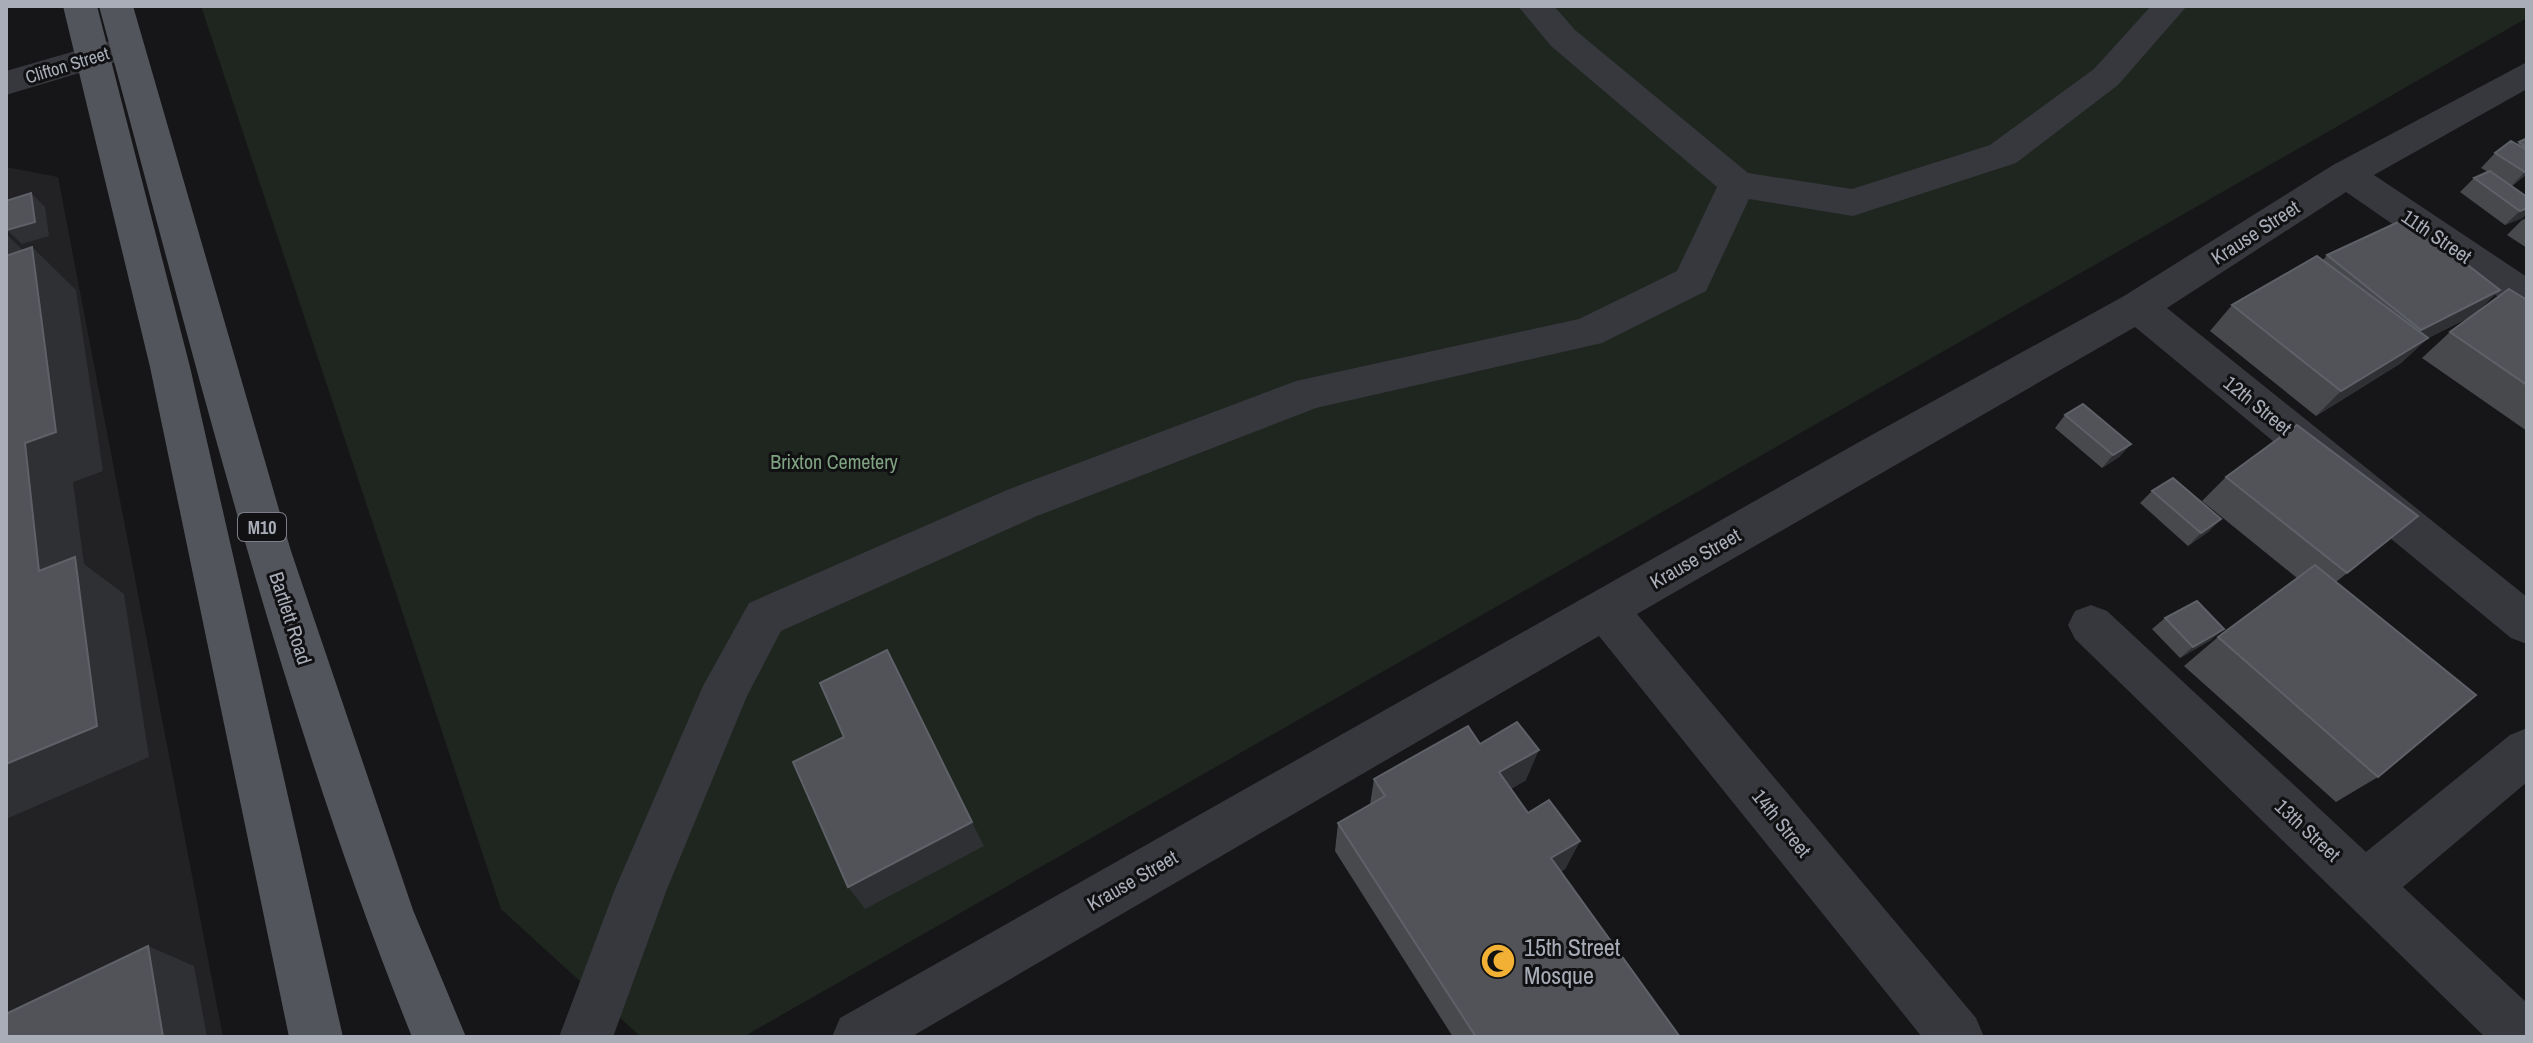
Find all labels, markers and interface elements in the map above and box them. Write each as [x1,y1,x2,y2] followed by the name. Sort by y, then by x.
[22,40,112,90] street label: Clifton Street
[2206,193,2305,271] street label: Krause Street
[2397,203,2478,270] street label: 11th Street
[2218,369,2298,441] street label: 12th Street
[770,448,899,475] park label: Brixton Cemetery
[238,513,286,541] road number: M10
[1645,521,1746,595] street label: Krause Street
[263,568,319,668] street label: Bartlett Road
[1746,783,1818,863] street label: 14th Street
[2269,793,2347,868] street label: 13th Street
[1082,843,1183,917] street label: Krause Street
[1524,931,1621,991] place label: 15th Street Mosque
[1479,942,1517,980] mosque icon: 15th Street Mosque

